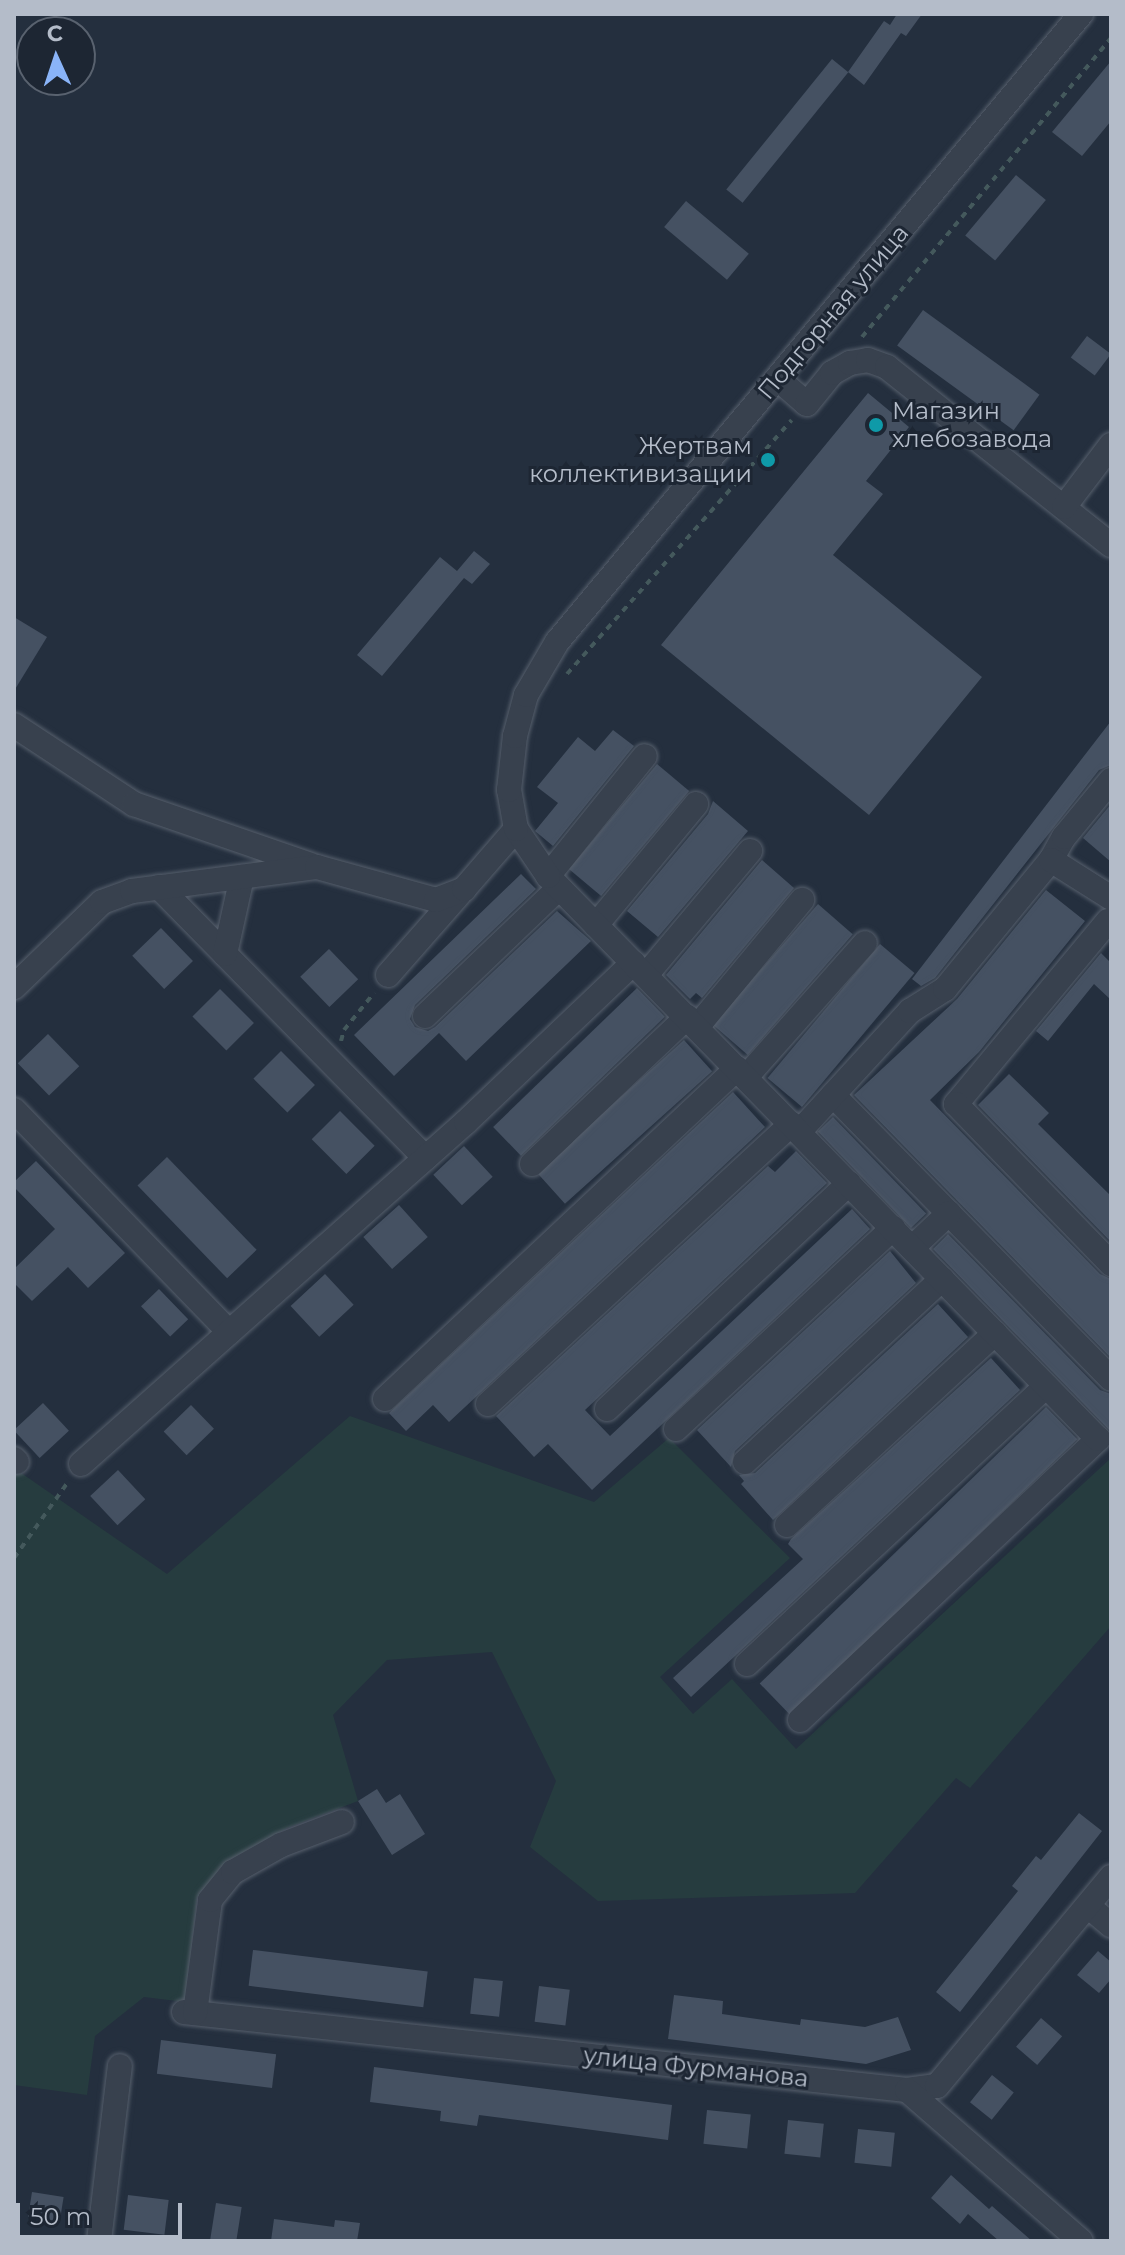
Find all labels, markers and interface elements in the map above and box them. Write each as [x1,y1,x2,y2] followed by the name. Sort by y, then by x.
[16,16,96,96] north arrow
[46,20,64,47] text: С
[752,219,914,405] street label: Подгорная улица
[892,397,1052,453] place label: Магазин хлебозавода
[867,416,885,434] marker: Магазин хлебозавода
[529,432,752,488] place label: Жертвам коллективизации
[759,451,777,469] marker: Жертвам коллективизации
[582,2041,810,2093] street label: улица Фурманова
[20,2187,186,2237] scale bar
[30,2202,91,2231] text: 50 m

